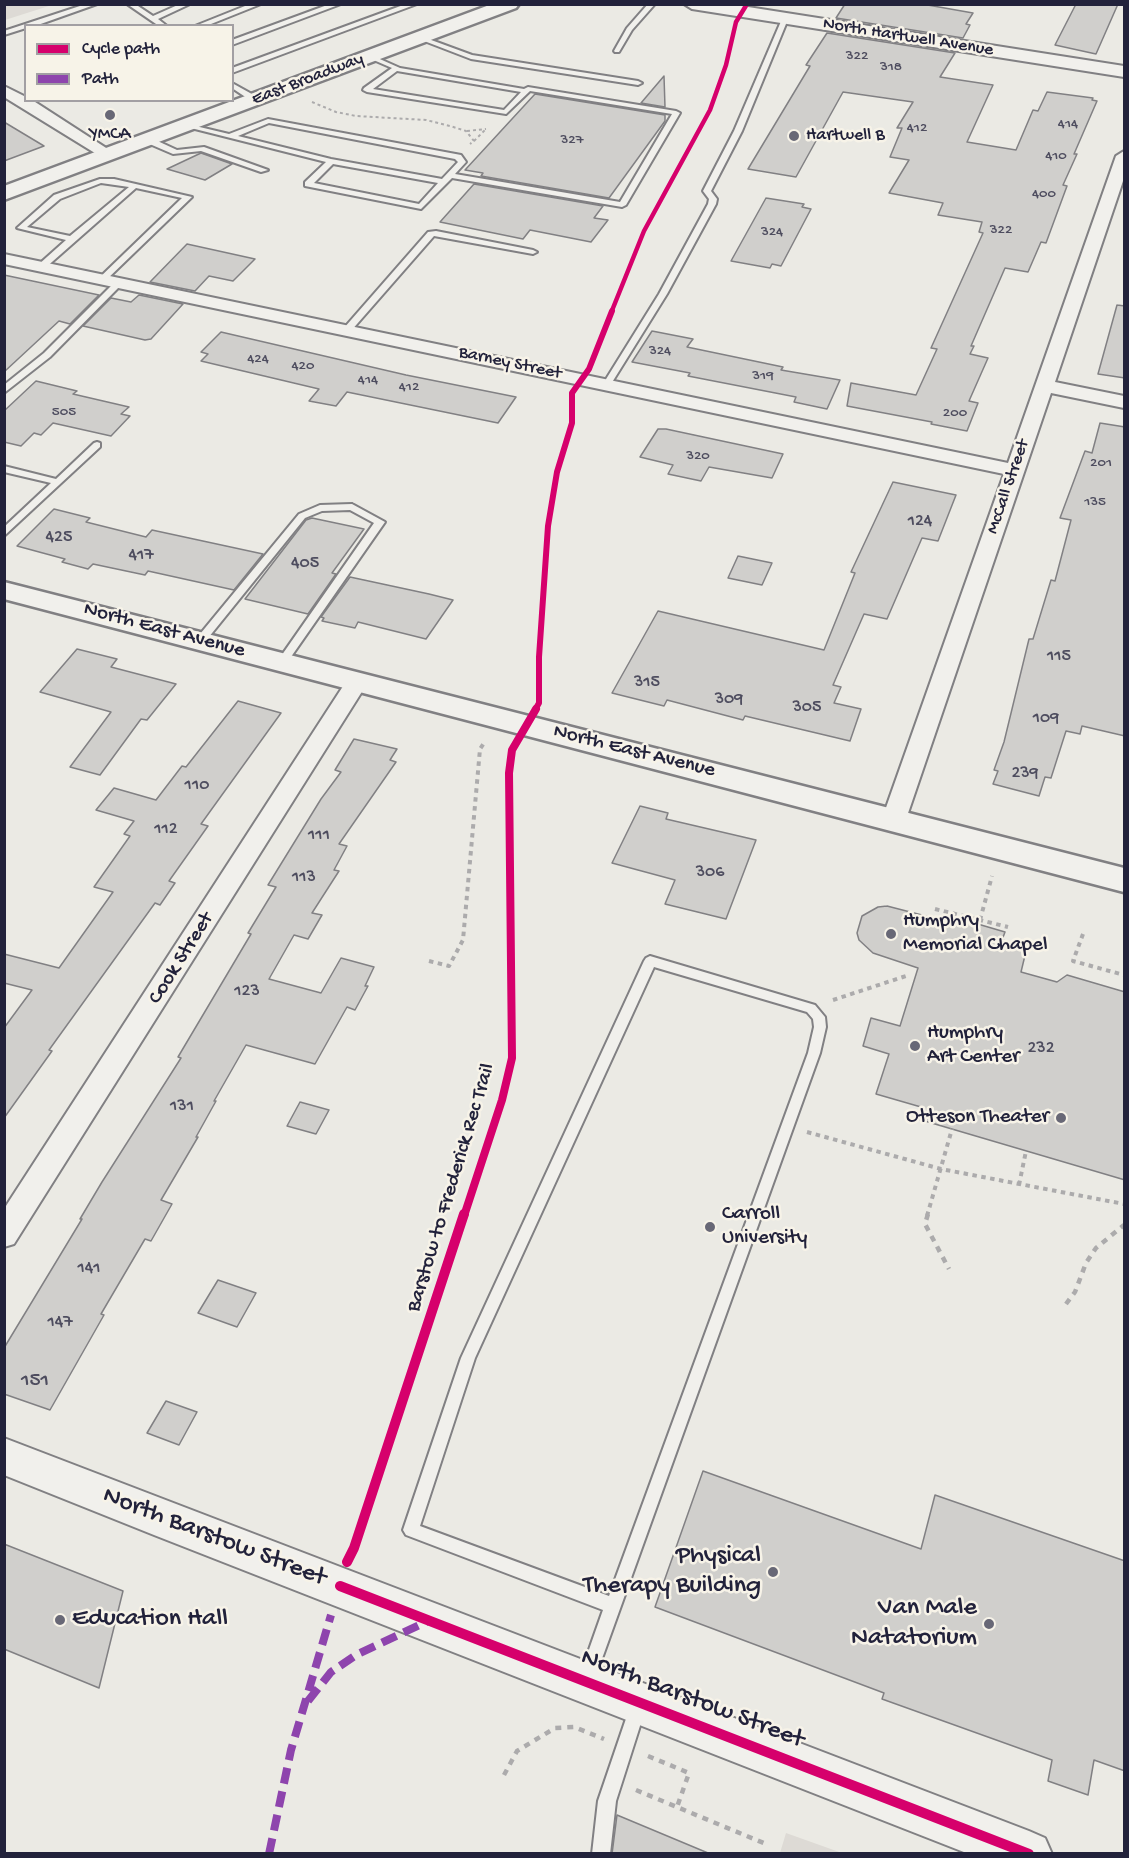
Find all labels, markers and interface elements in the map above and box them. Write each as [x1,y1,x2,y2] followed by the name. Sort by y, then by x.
[821,14,995,62] street label: North Hartwell Avenue
[24,24,234,102] legend
[82,39,160,60] text: Cycle path
[846,48,868,66] house number: 322
[249,49,367,111] street label: East Broadway
[880,59,902,77] house number: 318
[82,69,119,90] text: Path
[103,108,117,122] marker: YMCA
[1058,116,1078,134] house number: 414
[907,120,927,138] house number: 412
[89,124,131,146] place label: YMCA
[806,125,885,147] place label: Hartwell B
[787,129,801,143] marker: Hartwell B
[561,132,583,150] house number: 327
[1045,148,1067,166] house number: 410
[1032,186,1056,204] house number: 400
[990,222,1012,240] house number: 322
[761,224,783,242] house number: 324
[457,343,563,385] street label: Barney Street
[649,343,671,361] house number: 324
[247,351,269,369] house number: 424
[292,358,314,376] house number: 420
[752,368,774,386] house number: 319
[358,372,378,390] house number: 414
[399,379,419,397] house number: 412
[52,404,76,422] house number: 505
[943,405,967,423] house number: 200
[983,437,1035,537] street label: McCall Street
[686,448,710,466] house number: 320
[1090,455,1112,473] house number: 201
[1084,494,1106,512] house number: 135
[908,511,932,533] house number: 124
[46,527,72,549] house number: 425
[128,545,154,567] house number: 417
[291,553,319,575] house number: 405
[81,597,247,665] street label: North East Avenue
[1047,646,1071,668] house number: 115
[634,672,660,694] house number: 315
[715,689,743,711] house number: 309
[792,697,822,719] house number: 305
[1033,708,1059,730] house number: 109
[550,720,718,784] street label: North East Avenue
[1011,763,1039,785] house number: 239
[185,775,209,797] house number: 110
[154,819,178,841] house number: 112
[308,825,330,847] house number: 111
[696,862,724,884] house number: 306
[292,867,316,889] house number: 113
[144,908,220,1010] street label: Cook Street
[903,909,1048,959] place label: Humphry Memorial Chapel
[884,927,898,941] marker: Humphry Memorial Chapel
[234,981,260,1003] house number: 123
[927,1021,1019,1071] place label: Humphry Art Center
[1028,1038,1054,1060] house number: 232
[908,1039,922,1053] marker: Humphry Art Center
[402,1061,502,1315] street label: Barstow to Frederick Rec Trail
[170,1096,194,1118] house number: 131
[906,1105,1049,1131] place label: Otteson Theater
[1054,1111,1068,1125] marker: Otteson Theater
[722,1202,807,1252] place label: Carroll University
[703,1220,717,1234] marker: Carroll University
[77,1258,101,1280] house number: 141
[47,1312,73,1334] house number: 147
[21,1369,49,1395] house number: 151
[98,1481,330,1595] street label: North Barstow Street
[583,1541,761,1602] place label: Physical Therapy Building
[766,1565,780,1579] marker: Physical Therapy Building
[851,1593,977,1654] place label: Van Male Natatorium
[72,1604,228,1636] place label: Education Hall
[53,1613,67,1627] marker: Education Hall
[982,1617,996,1631] marker: Van Male Natatorium
[576,1643,808,1757] street label: North Barstow Street

